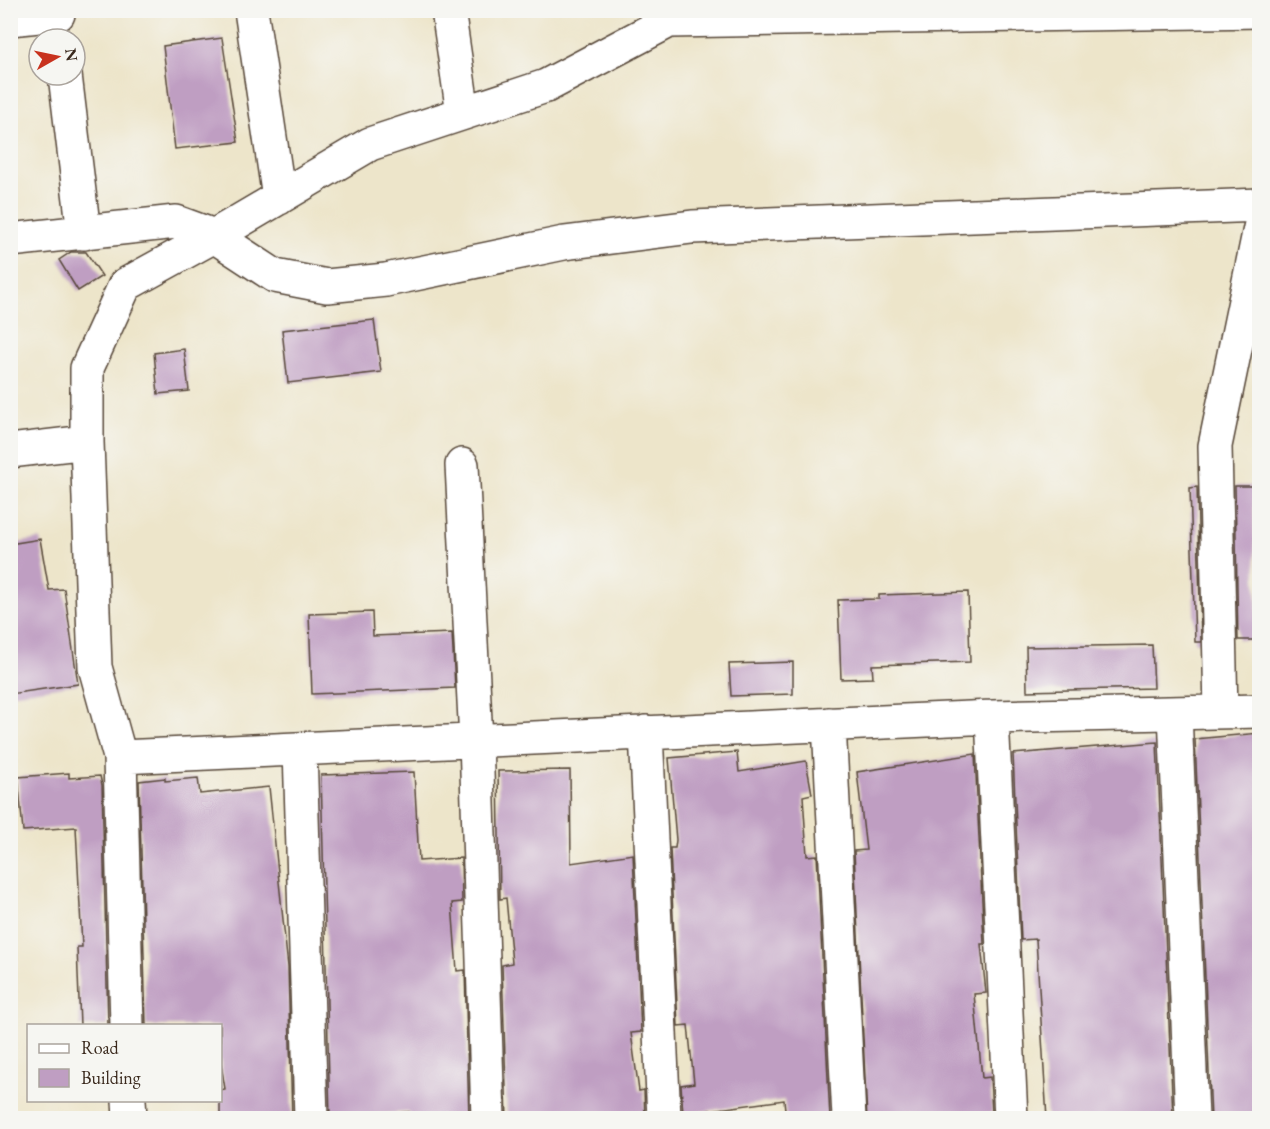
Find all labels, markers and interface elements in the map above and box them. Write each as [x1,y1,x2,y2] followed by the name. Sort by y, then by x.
[27,27,87,87] north arrow
[60,47,83,63] text: N
[27,1024,222,1102] legend
[81,1036,120,1059] text: Road
[81,1066,141,1089] text: Building

